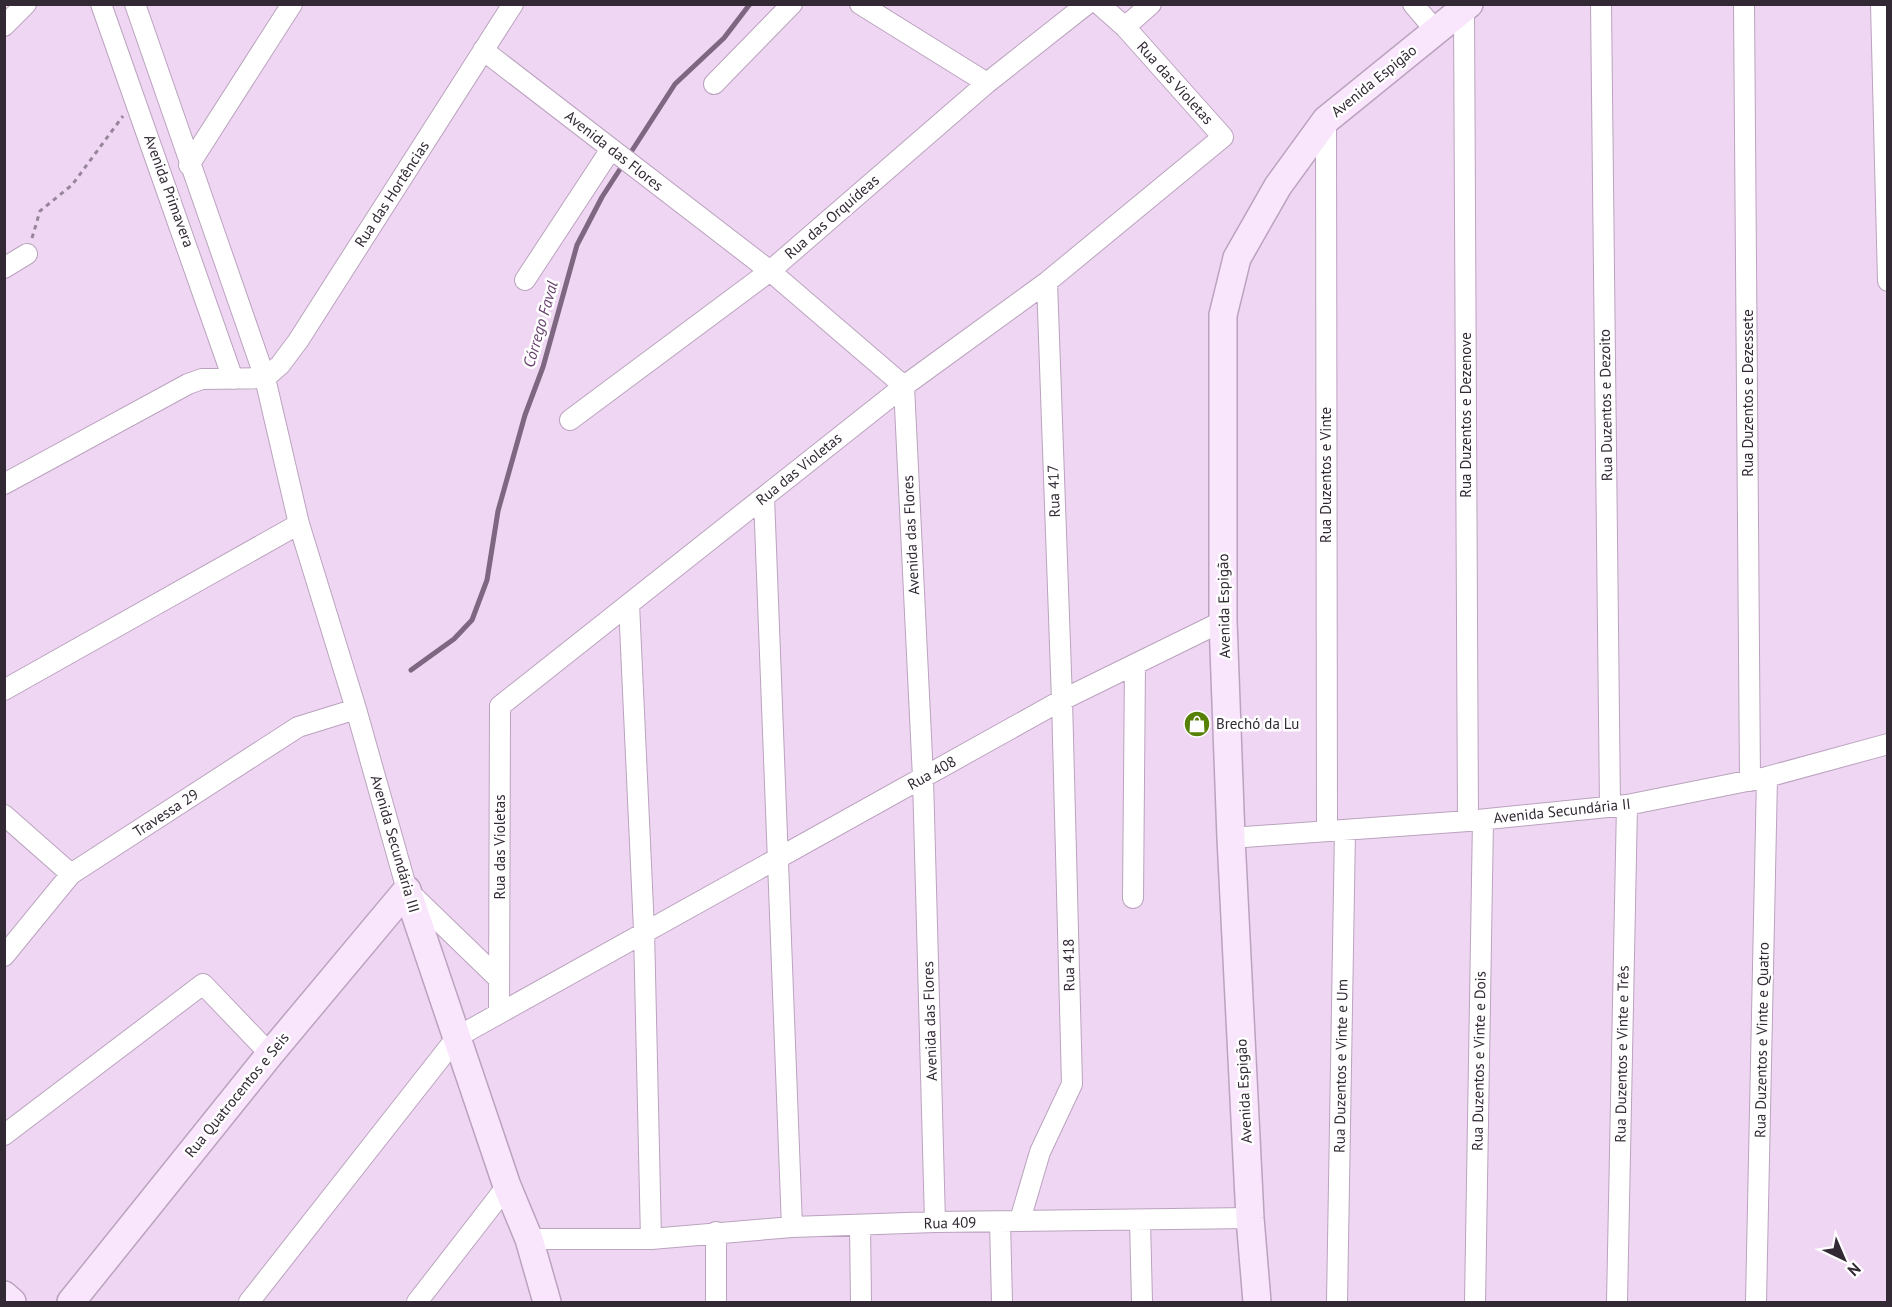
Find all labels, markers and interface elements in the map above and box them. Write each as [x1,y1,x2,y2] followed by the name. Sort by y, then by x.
[1133,37,1218,128] street label: Rua das Violetas
[1327,40,1420,121] street label: Avenida Espigão
[561,106,667,195] street label: Avenida das Flores
[140,132,199,250] street label: Avenida Primavera
[350,137,433,251] street label: Rua das Hortências
[780,170,883,263] street label: Rua das Orquídeas
[518,278,562,369] water label: Córrego Faval
[1738,309,1757,477] street label: Rua Duzentos e Dezessete
[1595,329,1616,481] street label: Rua Duzentos e Dezoito
[1456,332,1475,498] street label: Rua Duzentos e Dezenove
[1316,407,1335,543] street label: Rua Duzentos e Vinte
[752,428,846,509] street label: Rua das Violetas
[1043,464,1064,518] street label: Rua 417
[898,475,923,595] street label: Avenida das Flores
[1213,553,1234,659] street label: Avenida Espigão
[1182,709,1212,739] shop icon: Brechó da Lu
[1216,714,1299,733] place label: Brechó da Lu
[904,751,959,794] street label: Rua 408
[367,773,424,915] street label: Avenida Secundária III
[129,784,202,841] street label: Travessa 29
[490,794,509,900] street label: Rua das Violetas
[1492,794,1632,827] street label: Avenida Secundária II
[1059,938,1078,992] street label: Rua 418
[1750,942,1773,1138] street label: Rua Duzentos e Vinte e Quatro
[918,961,941,1081] street label: Avenida das Flores
[1610,965,1633,1143] street label: Rua Duzentos e Vinte e Três
[1467,971,1490,1151] street label: Rua Duzentos e Vinte e Dois
[1329,979,1352,1153] street label: Rua Duzentos e Vinte e Um
[180,1028,293,1161] street label: Rua Quatrocentos e Seis
[1231,1038,1256,1144] street label: Avenida Espigão
[923,1213,977,1232] street label: Rua 409
[1814,1229,1874,1289] north arrow
[1844,1259,1865,1281] text: N

